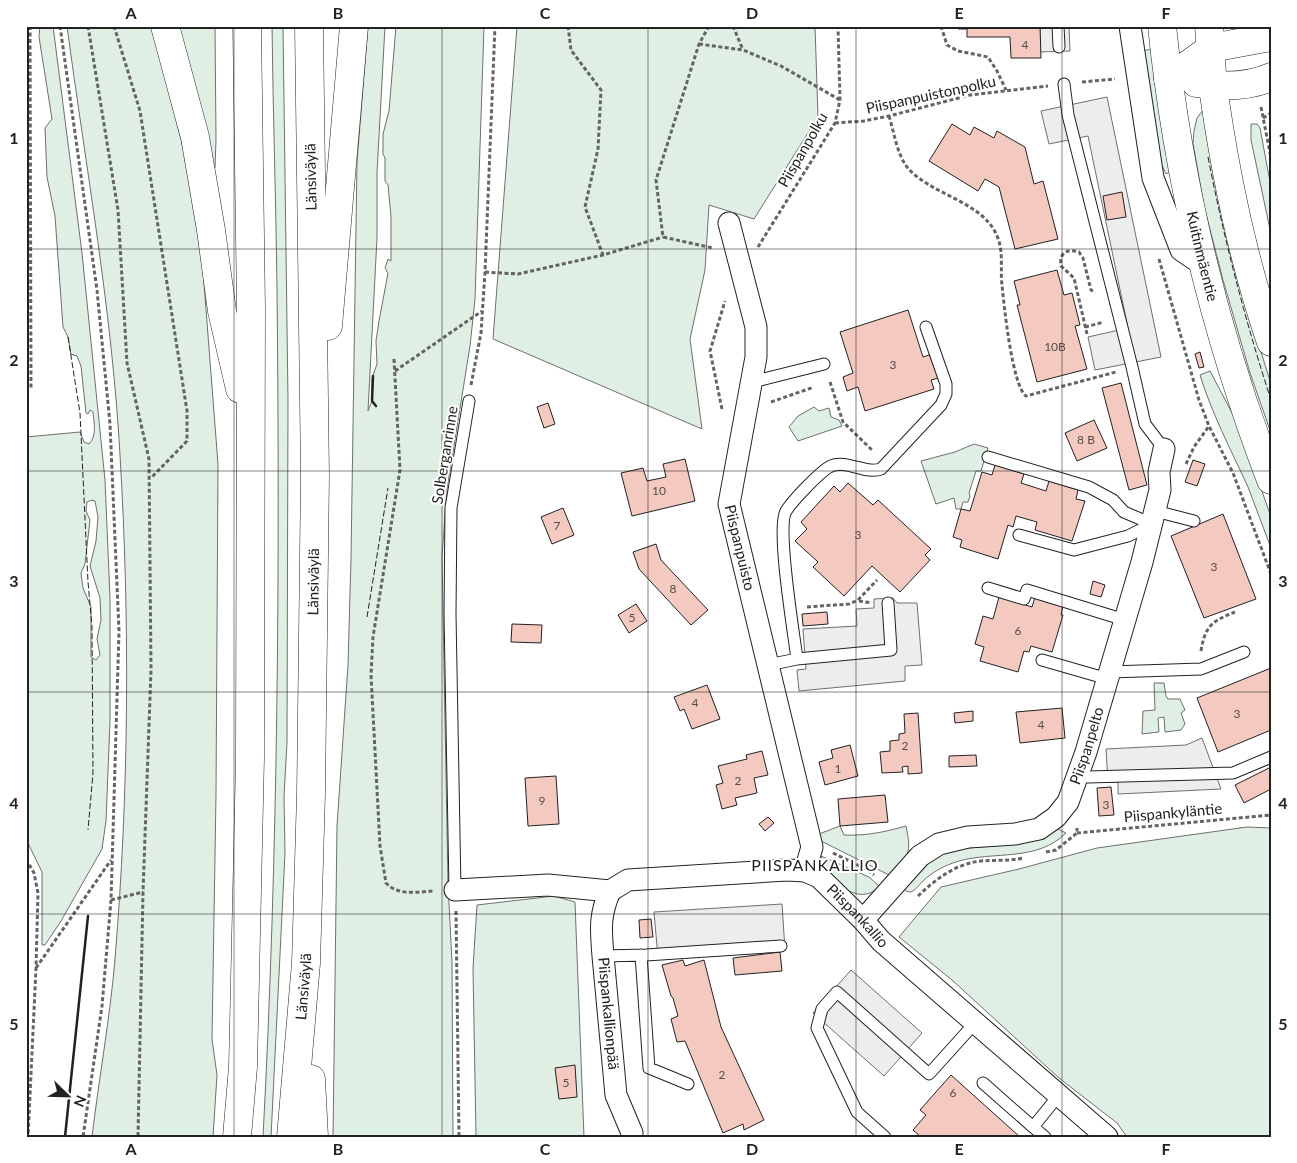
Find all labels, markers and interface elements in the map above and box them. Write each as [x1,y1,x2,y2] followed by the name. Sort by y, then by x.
[124,3,137,22] text: A
[333,3,343,22] text: B
[540,3,551,22] text: C
[746,3,758,22] text: D
[954,3,964,22] text: E
[1161,3,1171,22] text: F
[1022,37,1029,52] house number: 4
[864,71,997,117] street label: Piispanpuistonpolku
[774,109,831,190] street label: Piispanpolku
[9,128,19,147] text: 1
[1278,128,1288,147] text: 1
[300,143,320,211] street label: Länsiväylä
[1183,209,1223,303] street label: Kuitinmäentie
[1044,339,1066,354] house number: 10B
[9,350,19,369] text: 2
[1278,350,1288,369] text: 2
[890,357,897,372] house number: 3
[427,404,461,505] street label: Solberganrinne
[1077,432,1095,447] house number: 8 B
[652,483,666,498] house number: 10
[722,503,760,592] street label: Piispanpuisto
[554,518,561,533] house number: 7
[855,527,862,542] house number: 3
[303,548,322,615] street label: Länsiväylä
[1211,559,1218,574] house number: 3
[9,571,19,590] text: 3
[1278,571,1288,590] text: 3
[670,581,677,596] house number: 8
[629,610,636,625] house number: 5
[1015,623,1022,638] house number: 6
[692,695,699,710] house number: 4
[1065,704,1107,787] street label: Piispanpelto
[1234,706,1241,721] house number: 3
[1038,717,1045,732] house number: 4
[902,738,909,753] house number: 2
[835,761,842,776] house number: 1
[735,773,742,788] house number: 2
[9,793,19,812] text: 4
[539,793,546,808] house number: 9
[1278,793,1288,812] text: 4
[1103,797,1110,812] house number: 3
[1123,799,1223,825] street label: Piispankyläntie
[751,855,879,874] district label: PIISPANKALLIO
[824,880,892,951] street label: Piispankallio
[291,953,314,1021] street label: Länsiväylä
[595,956,624,1070] street label: Piispankallionpää
[9,1014,19,1033] text: 5
[1278,1014,1288,1033] text: 5
[719,1067,726,1082] house number: 2
[42,1070,92,1120] north arrow
[563,1075,570,1090] house number: 5
[950,1085,957,1100] house number: 6
[70,1093,90,1110] text: N
[124,1139,137,1158] text: A
[333,1139,343,1158] text: B
[540,1139,551,1158] text: C
[746,1139,758,1158] text: D
[954,1139,964,1158] text: E
[1161,1139,1171,1158] text: F

